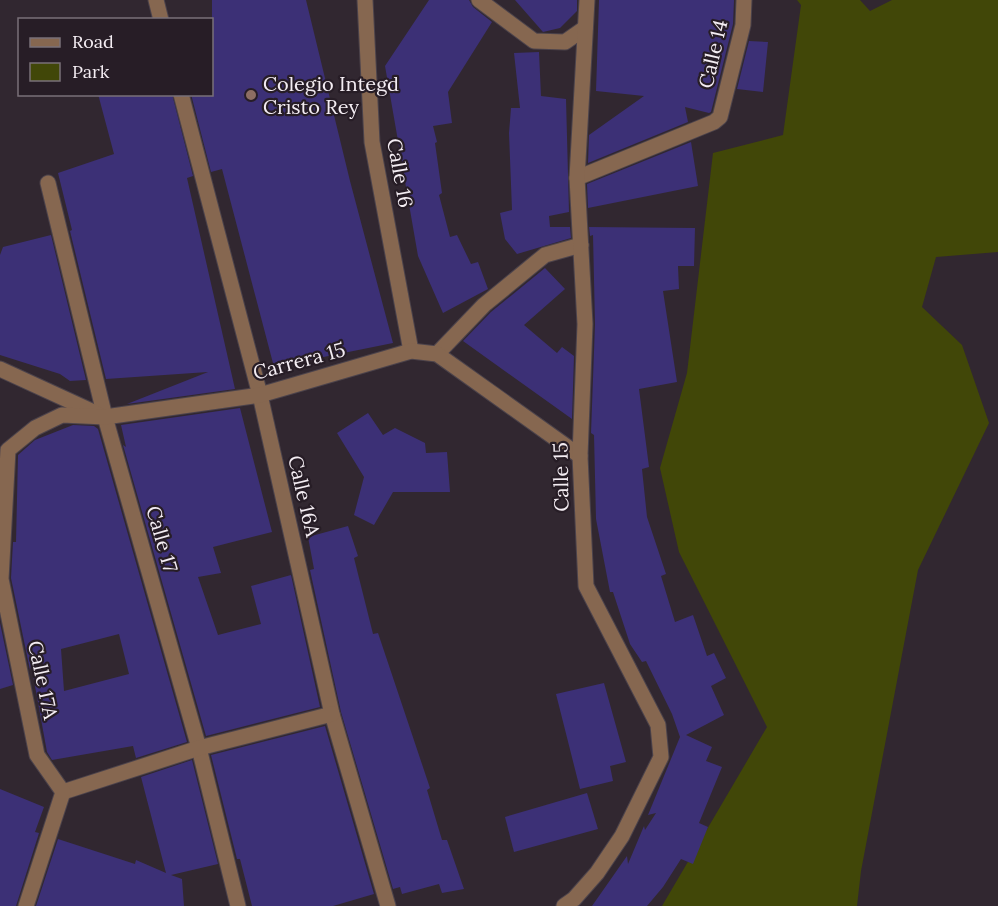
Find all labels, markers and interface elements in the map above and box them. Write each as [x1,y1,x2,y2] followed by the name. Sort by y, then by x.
[693,17,733,91] street label: Calle 14
[18,18,213,96] legend
[72,30,114,53] text: Road
[72,60,110,83] text: Park
[263,71,399,119] place label: Colegio Integd Cristo Rey
[244,88,258,102] marker: Colegio Integd Cristo Rey
[382,136,419,210] street label: Calle 16
[250,336,348,385] street label: Carrera 15
[547,442,574,512] street label: Calle 15
[283,453,326,539] street label: Calle 16A
[141,503,184,575] street label: Calle 17
[23,638,64,722] street label: Calle 17A

